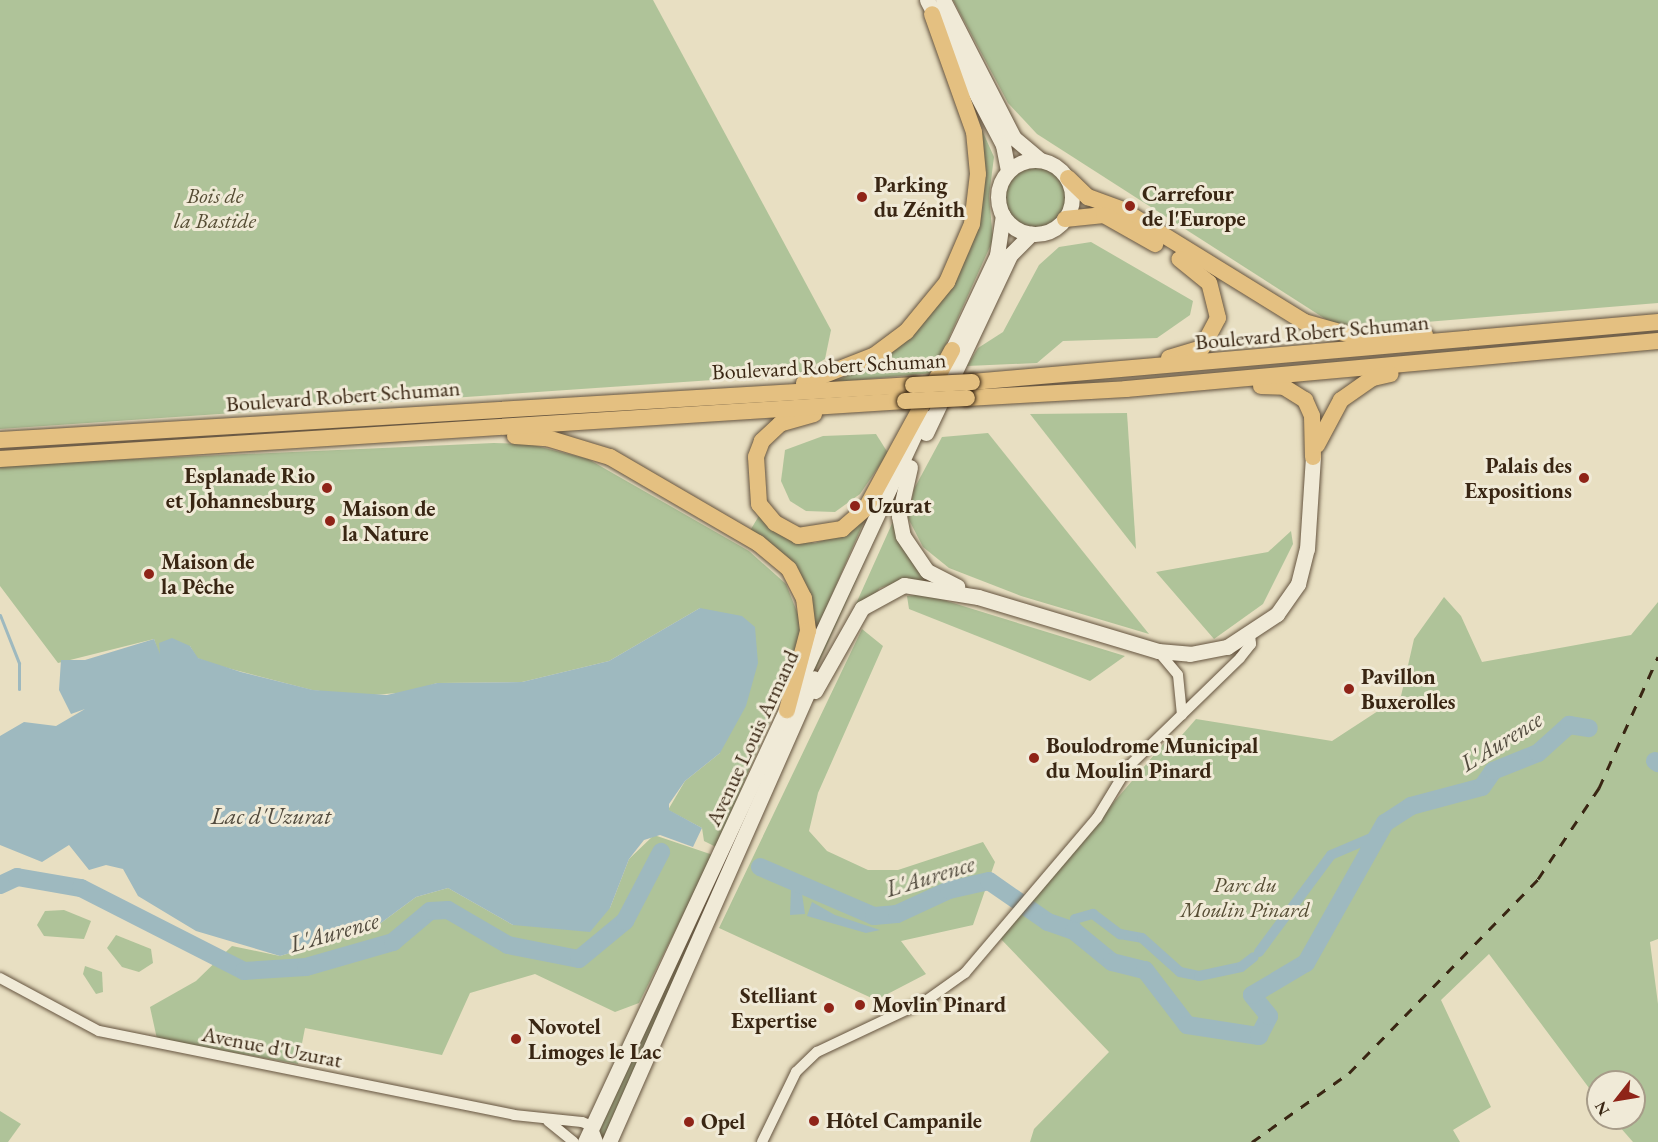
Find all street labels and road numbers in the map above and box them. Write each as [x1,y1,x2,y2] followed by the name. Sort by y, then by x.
[1194,309,1430,355] street label: Boulevard Robert Schuman
[711,347,947,385] street label: Boulevard Robert Schuman
[225,375,461,417] street label: Boulevard Robert Schuman
[700,646,804,830] street label: Avenue Louis Armand
[200,1020,344,1074] street label: Avenue d'Uzurat

